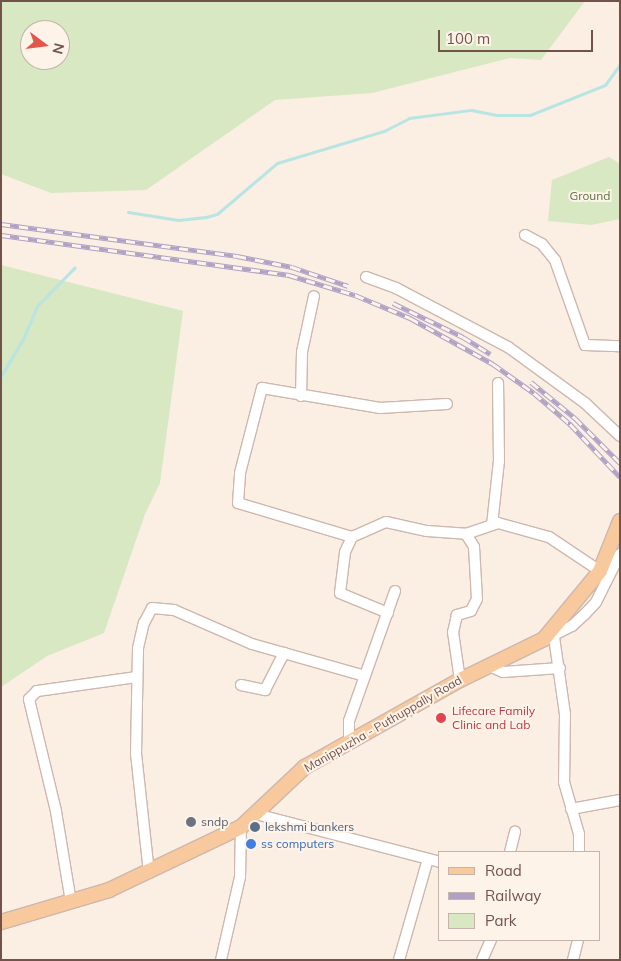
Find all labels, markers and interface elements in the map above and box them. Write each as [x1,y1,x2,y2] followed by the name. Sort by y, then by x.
[20,20,70,70] north arrow
[441,20,596,52] scale bar
[446,29,490,48] text: 100 m
[48,41,69,56] text: N
[569,189,611,203] park label: Ground
[302,673,464,775] street label: Manippuzha - Puthuppally Road
[452,704,535,732] place label: Lifecare Family Clinic and Lab
[434,711,448,725] marker: Lifecare Family Clinic and Lab
[201,815,228,829] place label: sndp
[185,816,197,828] marker: sndp
[265,820,354,834] place label: lekshmi bankers
[249,821,261,833] marker: lekshmi bankers
[261,837,334,851] place label: ss computers
[245,838,257,850] marker: ss computers
[438,851,601,941] legend
[485,861,522,880] text: Road
[485,886,541,905] text: Railway
[485,911,517,930] text: Park

